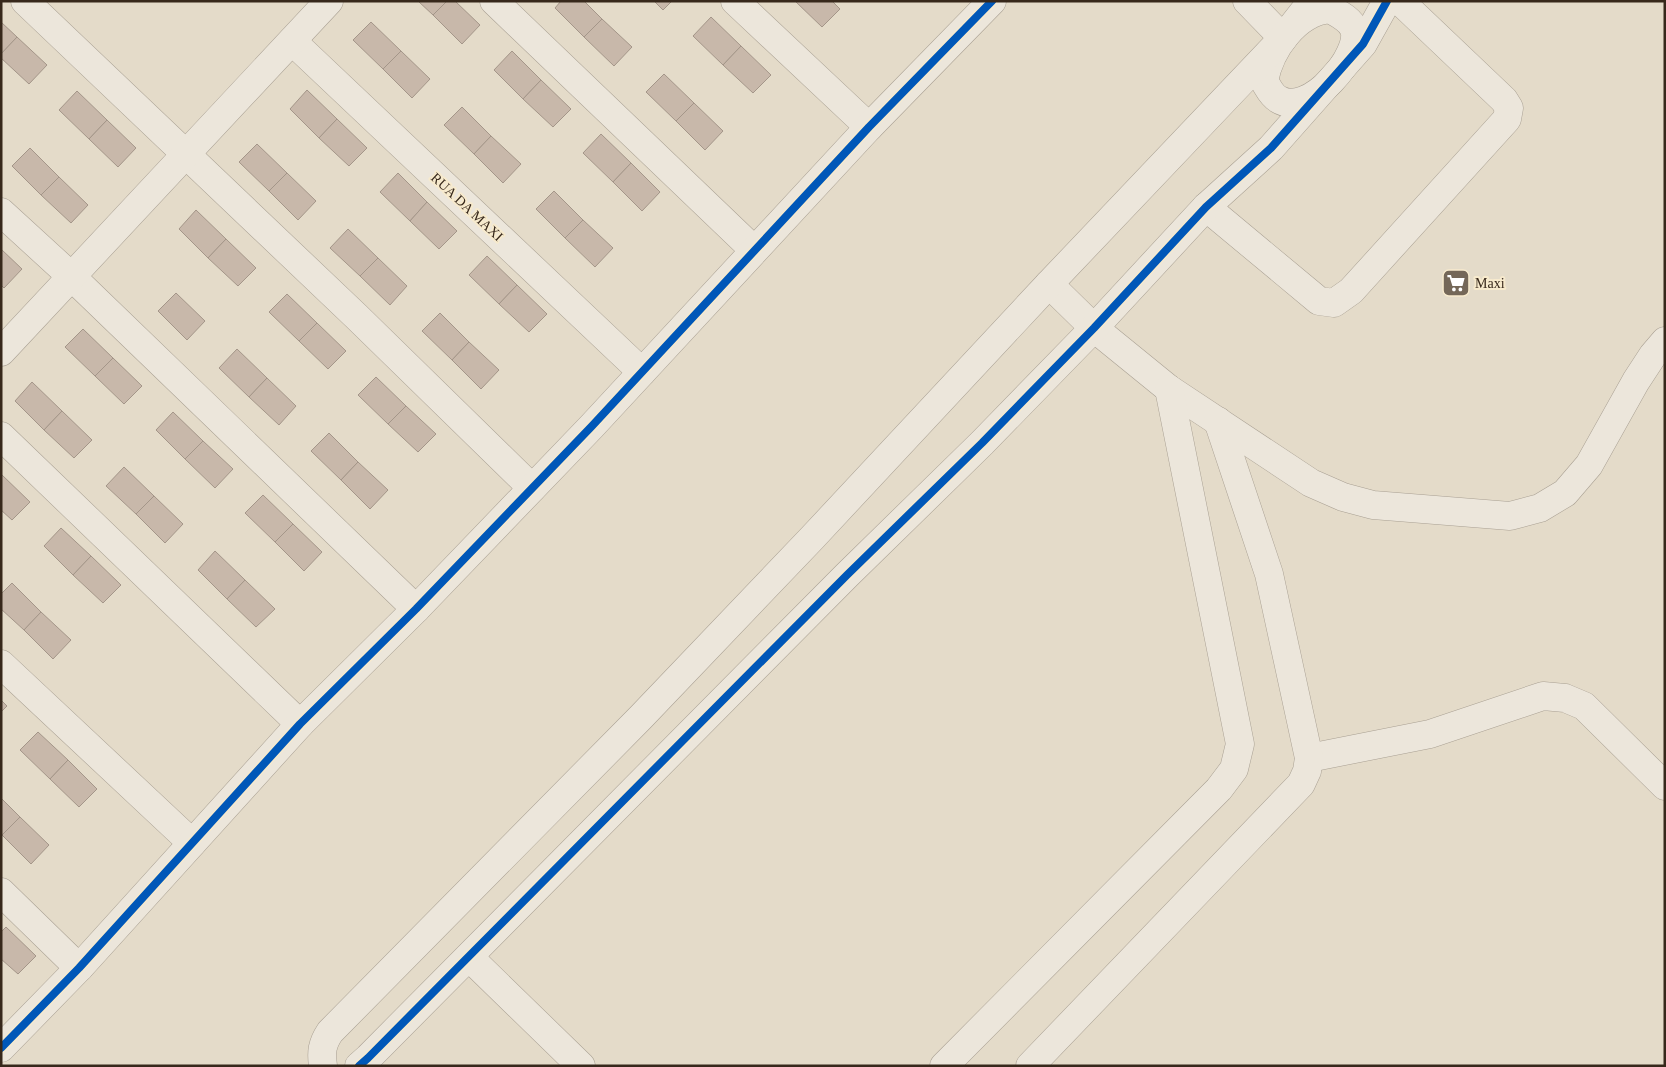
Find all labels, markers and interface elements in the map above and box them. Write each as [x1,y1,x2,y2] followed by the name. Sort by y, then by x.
[428,170,506,244] street label: RUA DA MAXI
[1441,268,1471,298] supermarket icon: Maxi
[1475,276,1505,291] place label: Maxi

